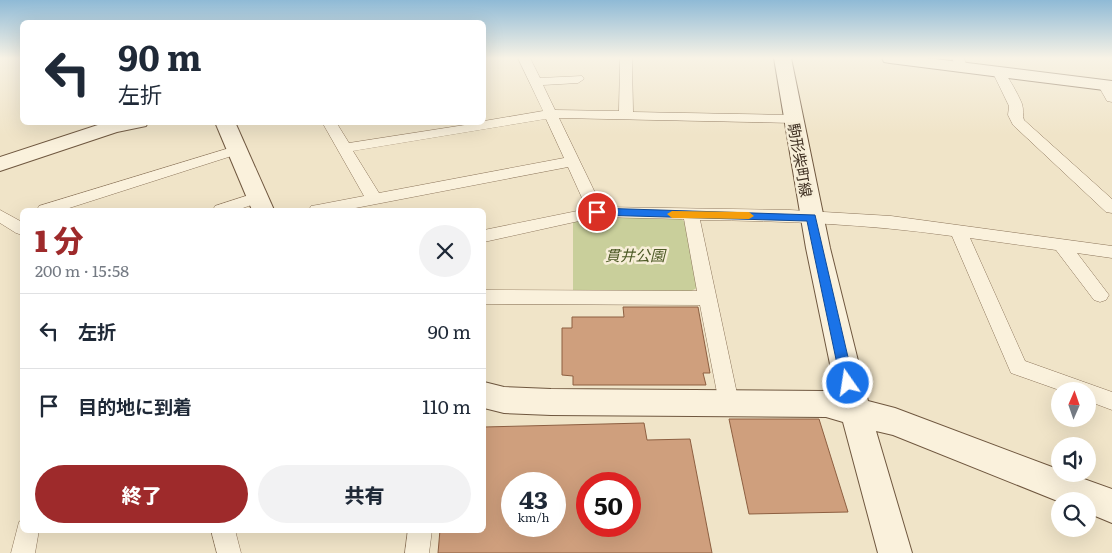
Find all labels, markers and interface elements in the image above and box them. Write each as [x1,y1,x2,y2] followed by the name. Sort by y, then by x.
[118,30,202,82] text: 90 m
[35,40,100,105] icon: left
[118,77,162,110] text: 左折
[783,121,819,199] street label: 駒形柴町線
[576,191,618,233] pin
[583,198,611,226] icon: arrive
[35,217,84,261] text: 1 分
[419,225,471,277] button: close
[605,243,667,266] park label: 貫井公園
[35,258,129,282] text: 200 m · 15:58
[35,317,63,345] icon: left
[78,317,116,345] text: 左折
[428,317,471,345] text: 90 m
[821,356,873,408] position arrow
[1051,382,1096,428] north arrow
[1051,382,1096,537] map controls
[35,392,63,420] icon: arrive
[78,392,192,420] text: 目的地に到着
[422,392,471,420] text: 110 m
[1051,437,1096,482] button: sound
[35,465,248,523] button: 終了
[258,465,471,523] button: 共有
[576,472,641,537] speed limit sign: 50
[519,480,548,517] text: 43
[1051,492,1096,537] button: search
[518,508,549,526] text: km/h

